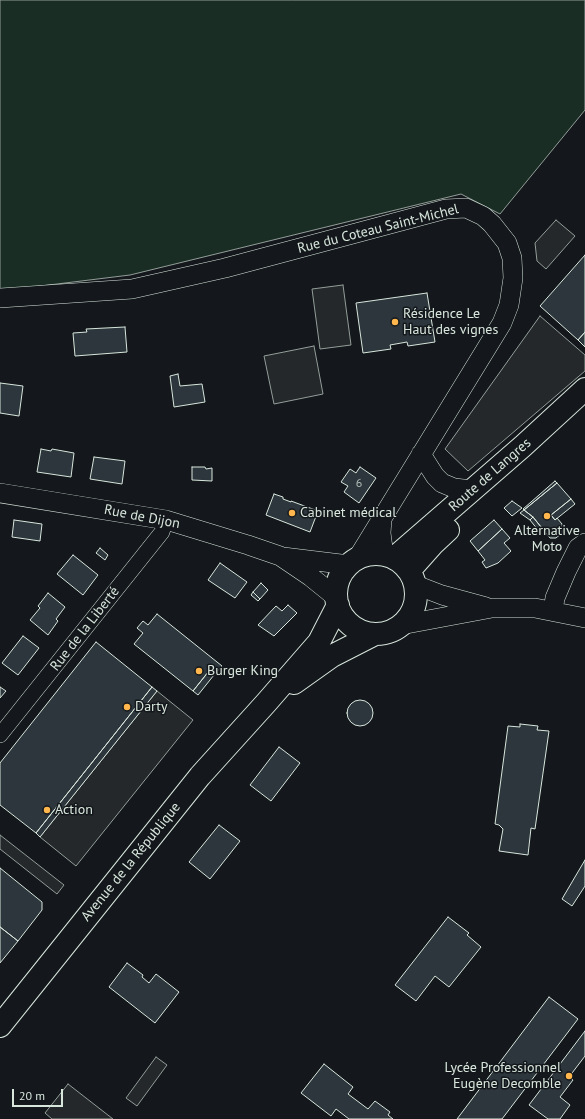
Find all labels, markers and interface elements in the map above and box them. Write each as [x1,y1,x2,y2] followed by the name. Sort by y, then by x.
[296,201,460,257] street label: Rue du Coteau Saint-Michel
[403,306,498,338] place label: Résidence Le Haut des vignes
[390,317,400,327] marker: Résidence Le Haut des vignes
[445,435,535,515] street label: Route de Langres
[356,477,362,491] house number: 6
[103,501,181,533] street label: Rue de Dijon
[300,505,396,521] place label: Cabinet médical
[287,508,297,518] marker: Cabinet médical
[542,511,552,521] marker: Alternative Moto
[514,523,580,556] place label: Alternative Moto
[47,584,123,674] street label: Rue de la Liberté
[207,663,278,679] place label: Burger King
[194,666,204,676] marker: Burger King
[135,699,168,715] place label: Darty
[122,702,132,712] marker: Darty
[78,799,184,925] street label: Avenue de la République
[55,802,93,818] place label: Action
[42,805,52,815] marker: Action
[445,1060,561,1092] place label: Lycée Professionnel Eugène Decomble
[564,1071,574,1081] marker: Lycée Professionnel Eugène Decomble
[14,1081,65,1107] scale bar
[19,1088,45,1103] text: 20 m

